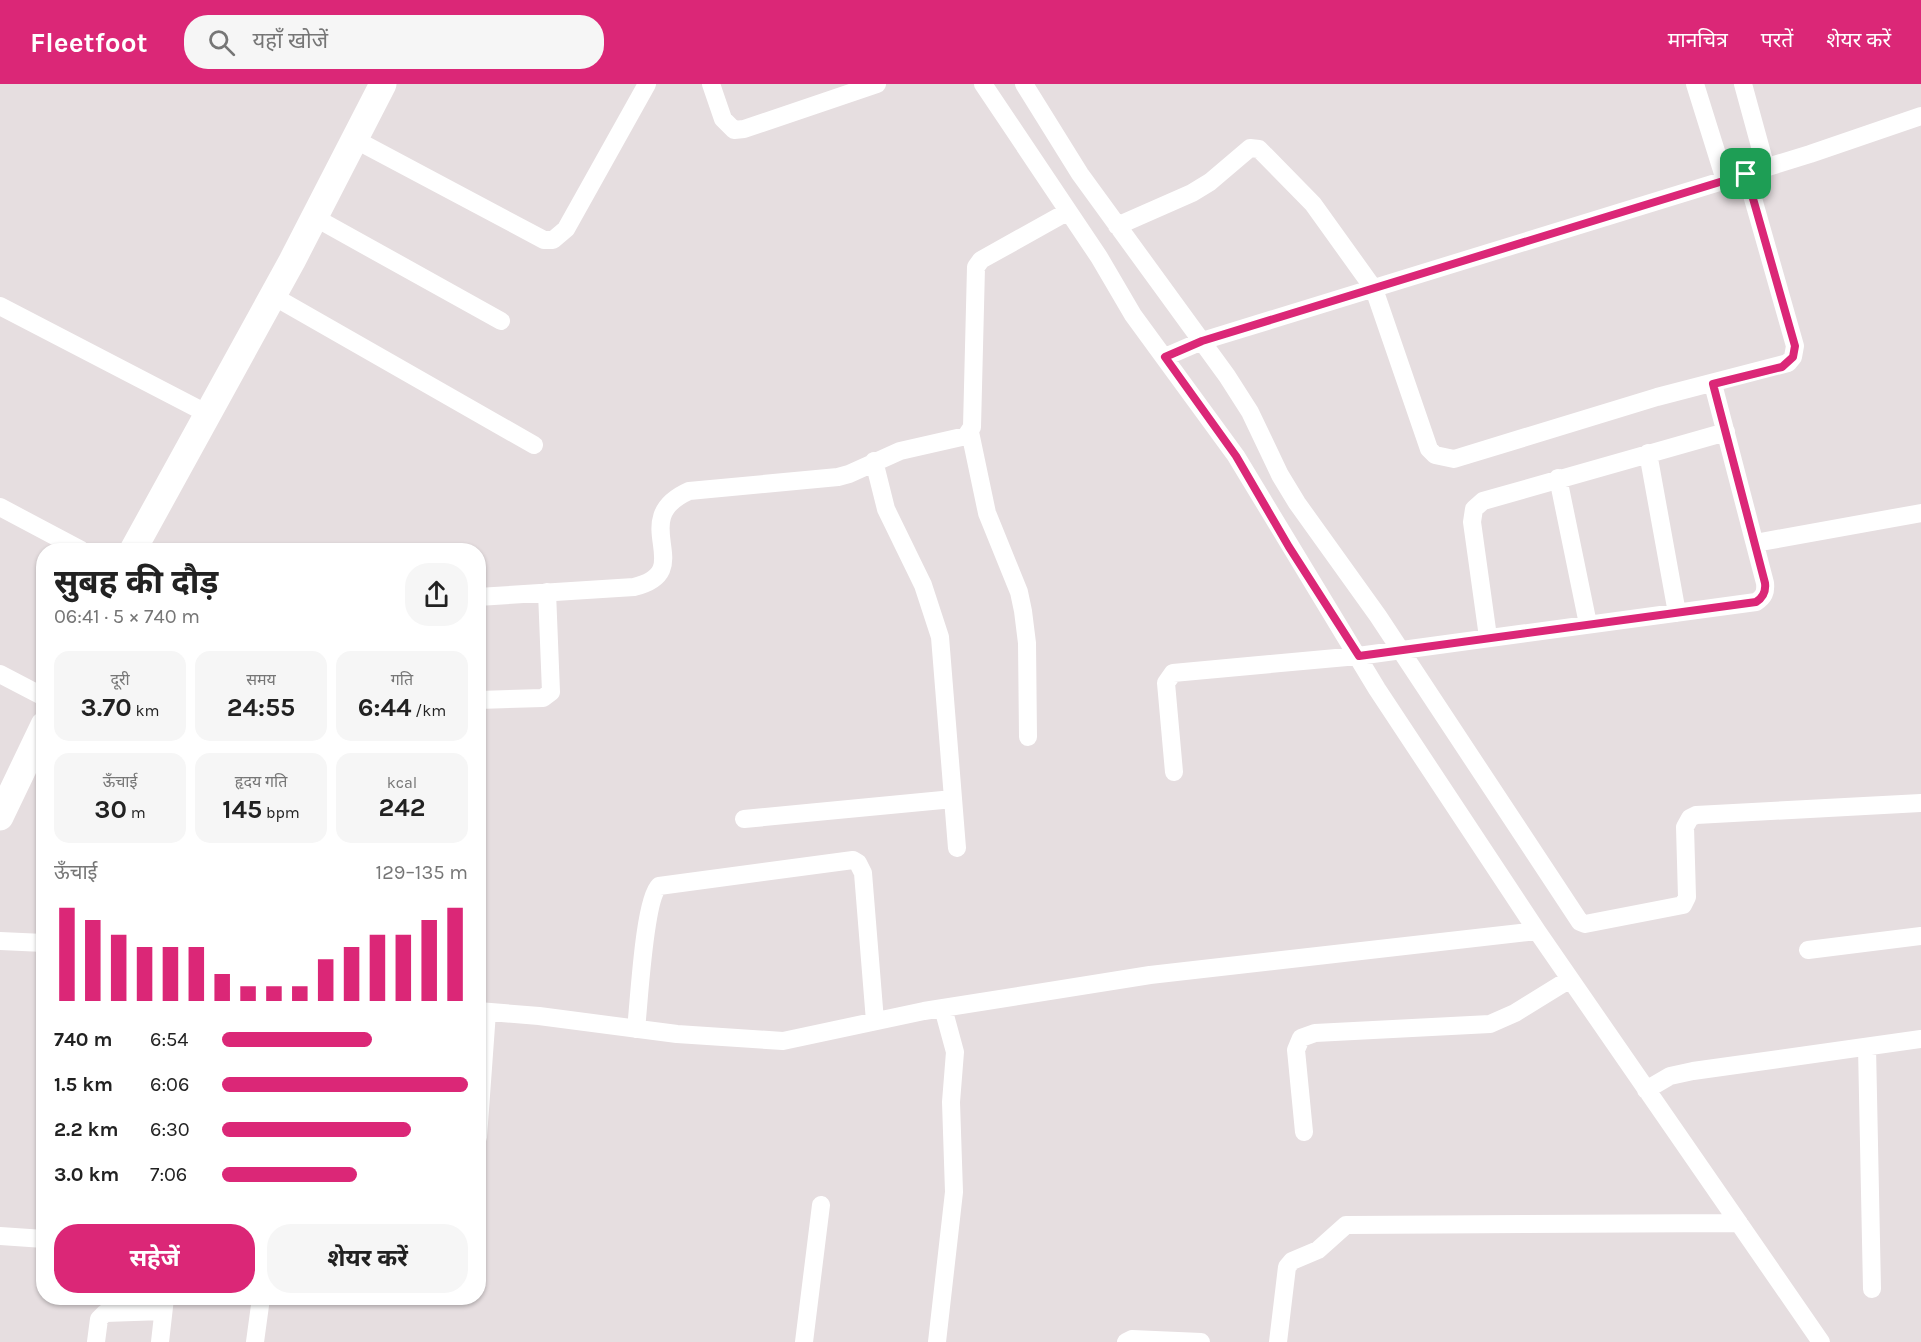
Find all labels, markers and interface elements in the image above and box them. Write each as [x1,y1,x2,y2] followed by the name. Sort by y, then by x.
[184,15,604,69] search box
[30,26,148,59] text: Fleetfoot
[205,26,238,59] icon: search
[253,28,328,54] text: यहाँ खोजें
[1668,28,1728,52] text: मानचित्र
[1761,28,1793,52] text: परतें
[1826,28,1891,52] text: शेयर करें
[1720,148,1771,199] pin
[1729,157,1762,190] icon: arrive
[54,563,218,601] text: सुबह की दौड़
[405,563,468,626] button: share
[54,605,200,628] text: 06:41 · 5 × 740 m
[110,670,130,689] text: दूरी
[246,670,276,689] text: समय
[391,670,413,689] text: गति
[81,692,132,723] text: 3.70
[227,692,295,723] text: 24:55
[358,692,412,723] text: 6:44
[132,701,159,720] text: km
[412,701,446,720] text: /km
[103,772,137,791] text: ऊँचाई
[235,772,287,791] text: हृदय गति
[387,773,417,792] text: kcal
[379,792,425,823] text: 242
[94,794,127,825] text: 30
[222,794,262,825] text: 145
[127,803,146,822] text: m
[262,803,300,822] text: bpm
[54,861,97,884] text: ऊँचाई
[376,861,468,884] text: 129–135 m
[54,1028,113,1051] text: 740 m
[150,1028,189,1051] text: 6:54
[54,1073,113,1096] text: 1.5 km
[150,1073,189,1096] text: 6:06
[54,1118,118,1141] text: 2.2 km
[150,1118,190,1141] text: 6:30
[54,1163,119,1186] text: 3.0 km
[150,1163,187,1186] text: 7:06
[54,1224,255,1293] button: सहेजें
[267,1224,468,1293] button: शेयर करें

